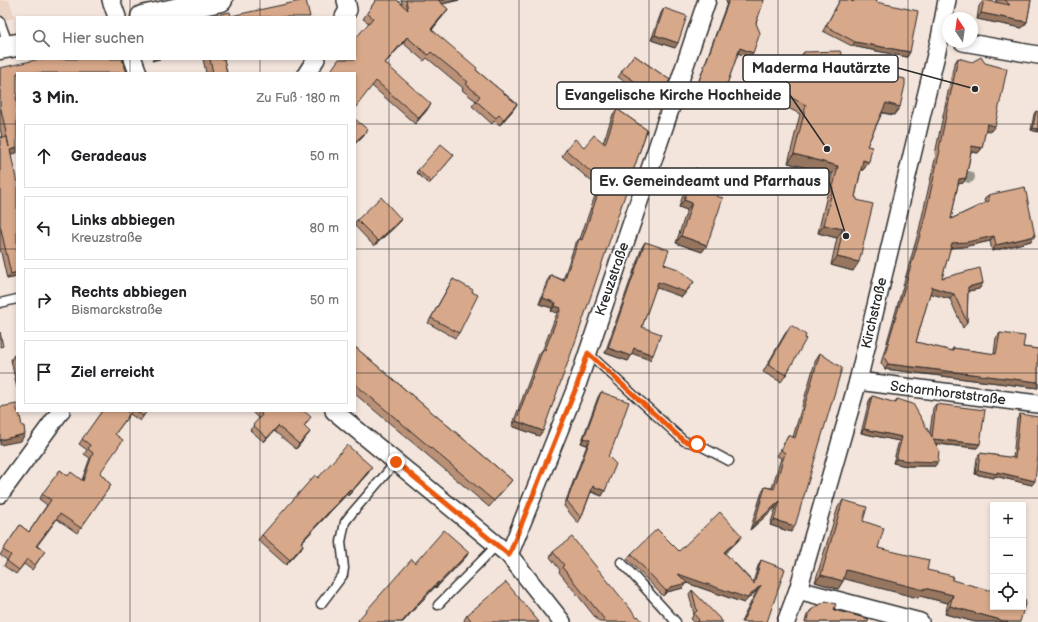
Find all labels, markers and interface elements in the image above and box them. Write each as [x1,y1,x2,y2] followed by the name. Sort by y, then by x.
[942,12,978,48] north arrow
[16,16,356,60] search box
[30,27,52,49] icon: search
[62,29,144,48] text: Hier suchen
[743,55,898,82] callout: Maderma Hautärzte
[752,59,891,78] text: Maderma Hautärzte
[557,82,790,109] callout: Evangelische Kirche Hochheide
[565,86,782,105] text: Evangelische Kirche Hochheide
[32,88,79,108] text: 3 Min.
[256,90,340,106] text: Zu Fuß · 180 m
[33,145,55,167] icon: ahead
[71,147,147,166] text: Geradeaus
[310,148,339,164] text: 50 m
[591,168,829,195] callout: Ev. Gemeindeamt und Pfarrhaus
[599,172,821,191] text: Ev. Gemeindeamt und Pfarrhaus
[71,211,175,230] text: Links abbiegen
[33,217,55,239] icon: left
[310,220,339,236] text: 80 m
[71,230,142,246] text: Kreuzstraße
[591,240,633,318] street label: Kreuzstraße
[858,276,890,350] street label: Kirchstraße
[71,283,187,302] text: Rechts abbiegen
[33,289,55,311] icon: right
[310,292,339,308] text: 50 m
[71,302,162,318] text: Bismarckstraße
[33,361,55,383] icon: arrive
[71,363,154,382] text: Ziel erreicht
[889,377,1007,409] street label: Scharnhorststraße
[688,435,706,453] route start
[387,453,405,471] route end
[990,502,1026,610] map controls
[990,502,1026,538] button: +
[990,538,1026,574] button: −
[990,574,1026,610] button: locate

